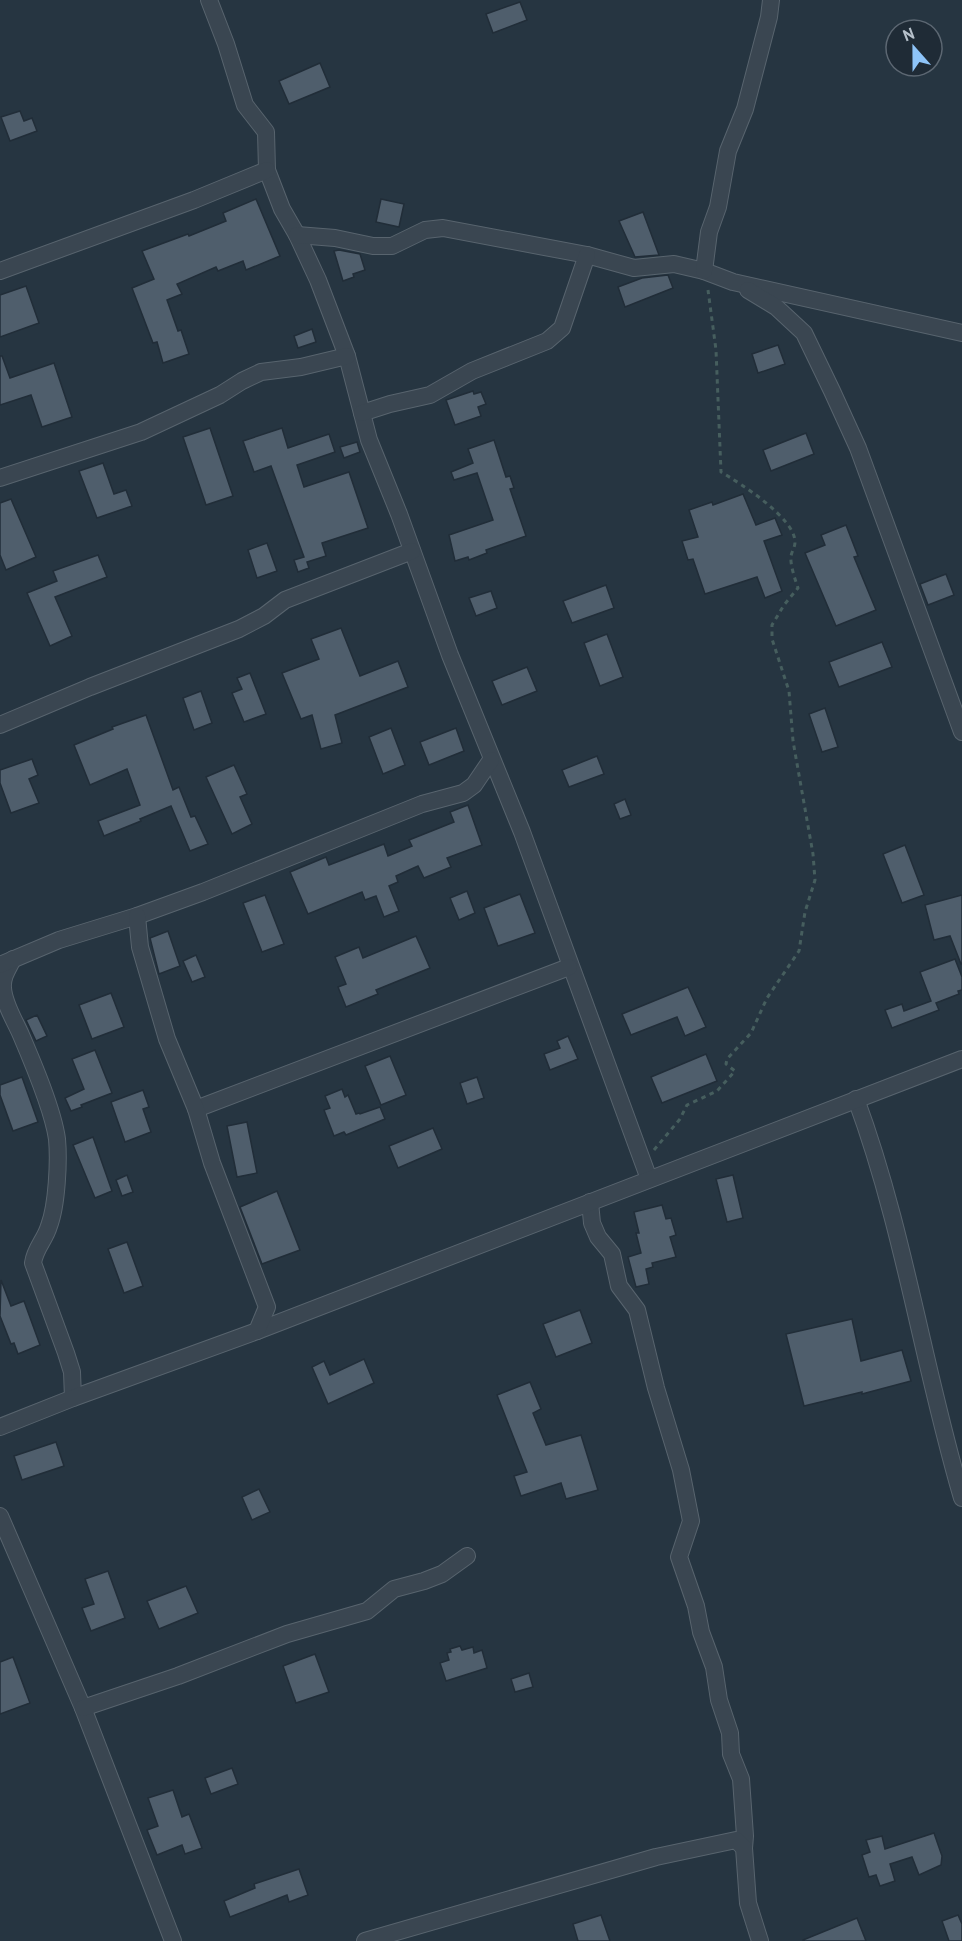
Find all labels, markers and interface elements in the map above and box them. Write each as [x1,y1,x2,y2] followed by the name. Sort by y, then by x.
[884,18,944,78] north arrow
[900,23,917,45] text: N

